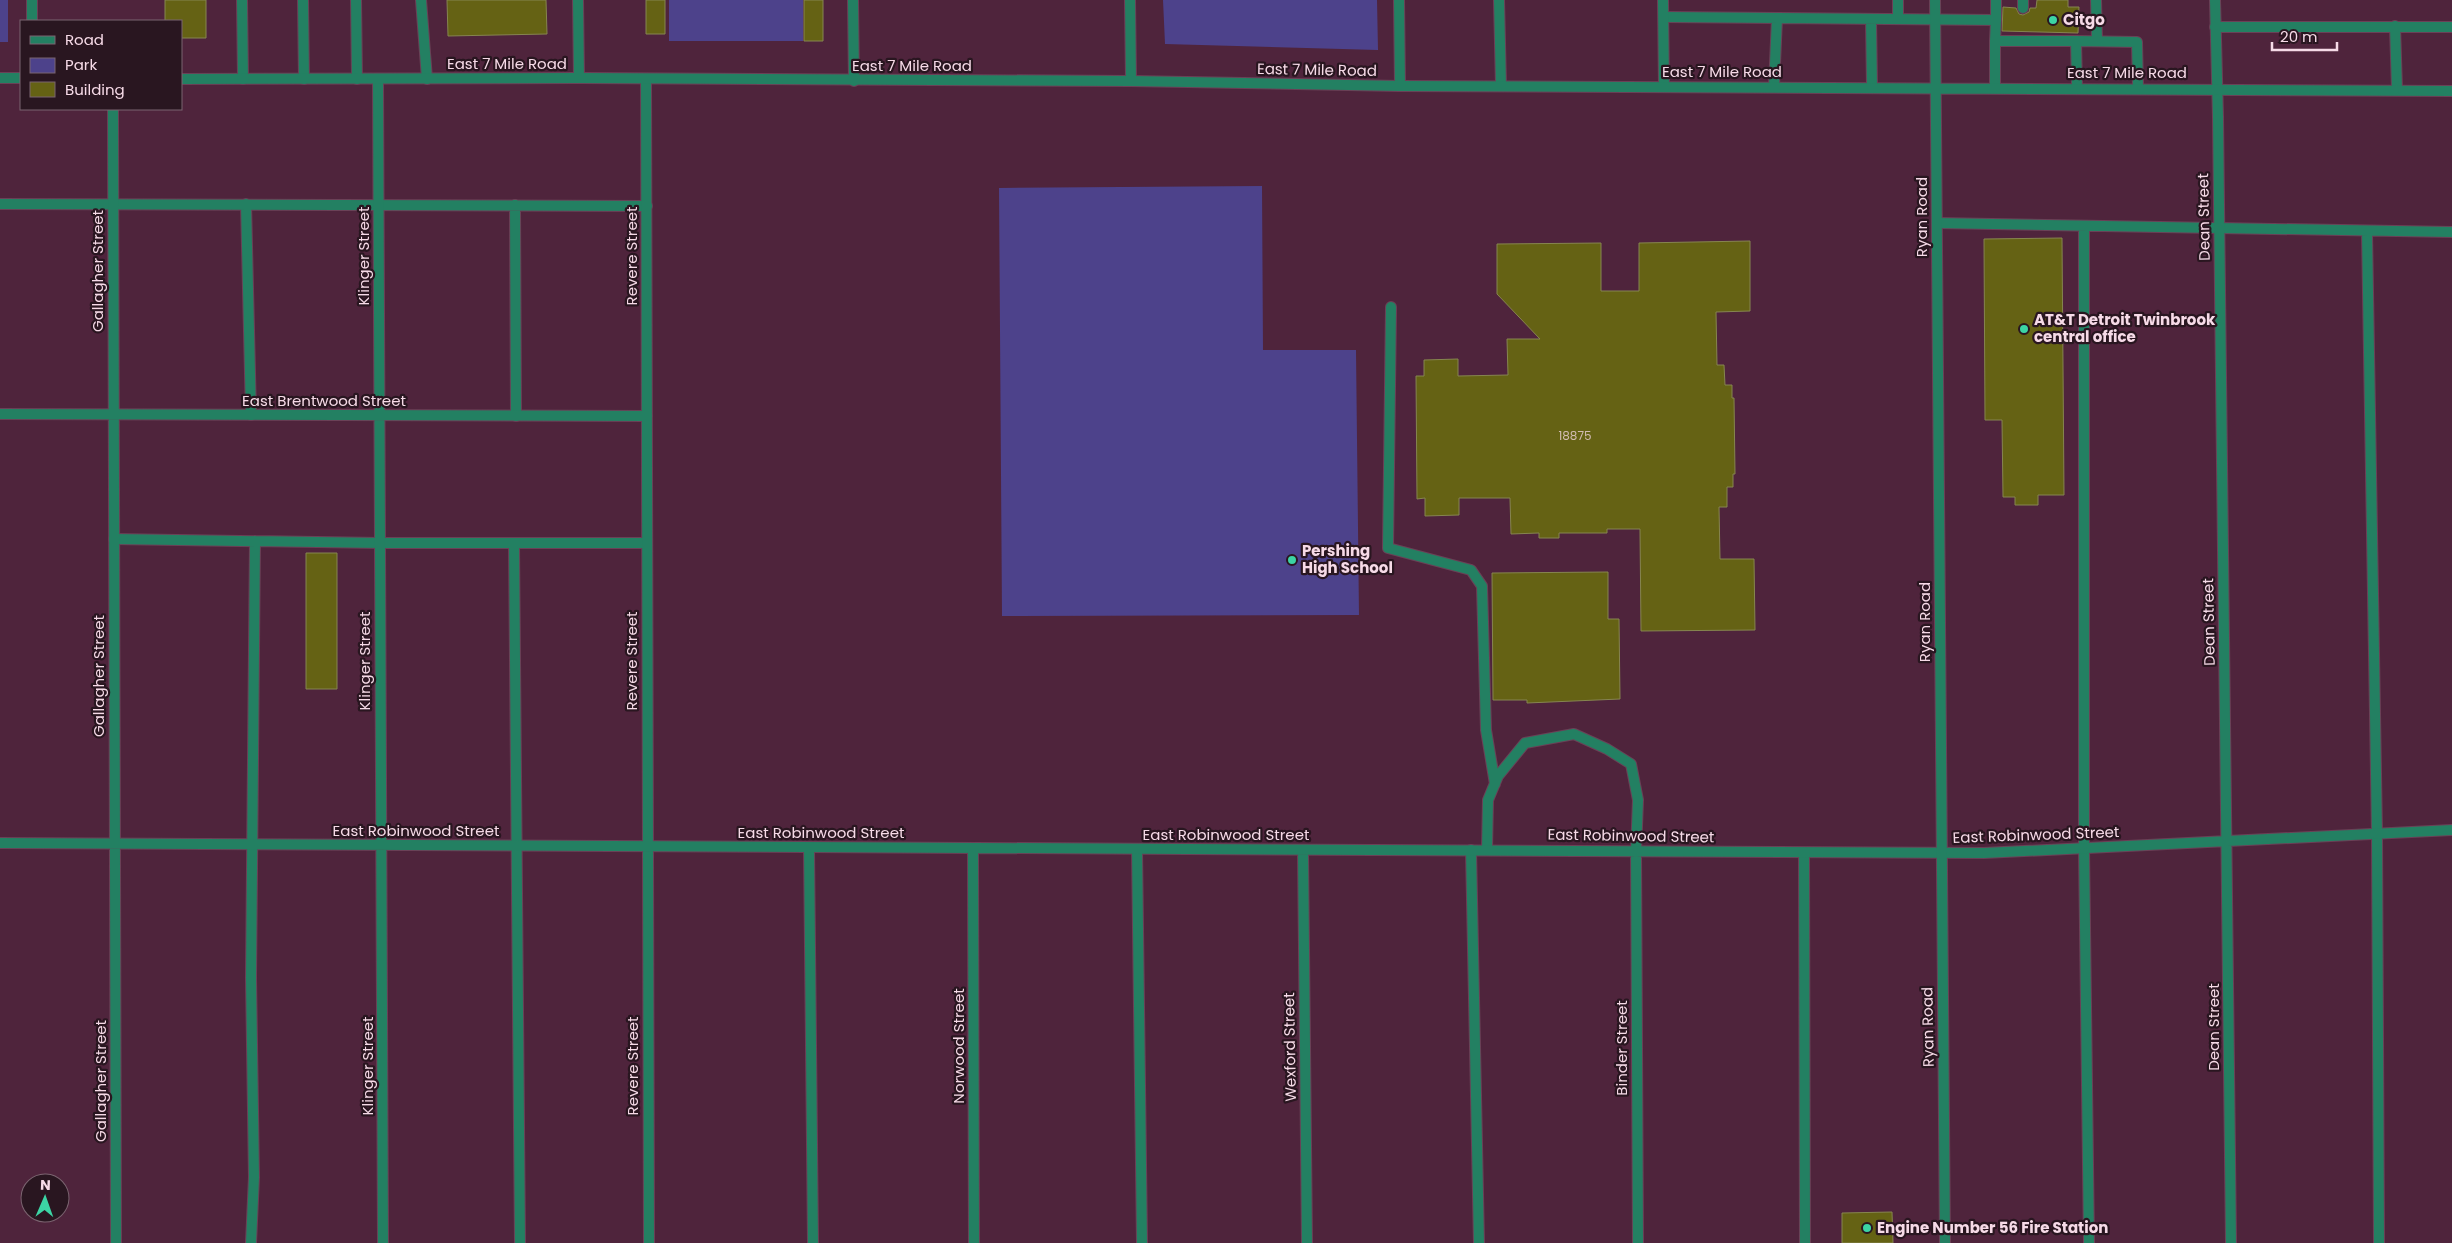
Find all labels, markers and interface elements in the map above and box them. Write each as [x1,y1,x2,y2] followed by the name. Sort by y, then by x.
[2063,9,2105,30] place label: Citgo
[2047,14,2059,26] marker: Citgo
[20,20,182,110] legend
[2272,20,2337,52] scale bar
[2280,26,2318,47] text: 20 m
[65,29,104,50] text: Road
[447,53,567,74] street label: East 7 Mile Road
[65,54,97,75] text: Park
[852,55,972,76] street label: East 7 Mile Road
[1257,58,1377,81] street label: East 7 Mile Road
[1662,61,1782,82] street label: East 7 Mile Road
[2067,62,2187,83] street label: East 7 Mile Road
[65,79,125,100] text: Building
[2192,173,2215,261] street label: Dean Street
[1911,177,1932,257] street label: Ryan Road
[353,207,374,305] street label: Klinger Street
[621,207,642,305] street label: Revere Street
[87,210,108,332] street label: Gallagher Street
[2034,309,2216,347] place label: AT&T Detroit Twinbrook central office
[2018,323,2030,335] marker: AT&T Detroit Twinbrook central office
[242,390,406,411] street label: East Brentwood Street
[1558,427,1592,444] house number: 18875
[1302,540,1393,578] place label: Pershing High School
[1286,554,1298,566] marker: Pershing High School
[2197,578,2220,666] street label: Dean Street
[1914,582,1935,662] street label: Ryan Road
[354,612,375,710] street label: Klinger Street
[621,612,642,710] street label: Revere Street
[88,615,109,737] street label: Gallagher Street
[333,820,499,841] street label: East Robinwood Street
[1952,821,2120,848] street label: East Robinwood Street
[738,822,904,843] street label: East Robinwood Street
[1143,824,1309,845] street label: East Robinwood Street
[1547,824,1715,847] street label: East Robinwood Street
[2203,983,2224,1071] street label: Dean Street
[1916,987,1939,1067] street label: Ryan Road
[948,988,969,1104] street label: Norwood Street
[1278,992,1301,1102] street label: Wexford Street
[1611,1000,1632,1096] street label: Binder Street
[357,1017,378,1115] street label: Klinger Street
[622,1017,643,1115] street label: Revere Street
[90,1020,111,1142] street label: Gallagher Street
[20,1173,70,1223] north arrow
[40,1175,51,1195] text: N
[1877,1217,2108,1238] place label: Engine Number 56 Fire Station
[1861,1222,1873,1234] marker: Engine Number 56 Fire Station

